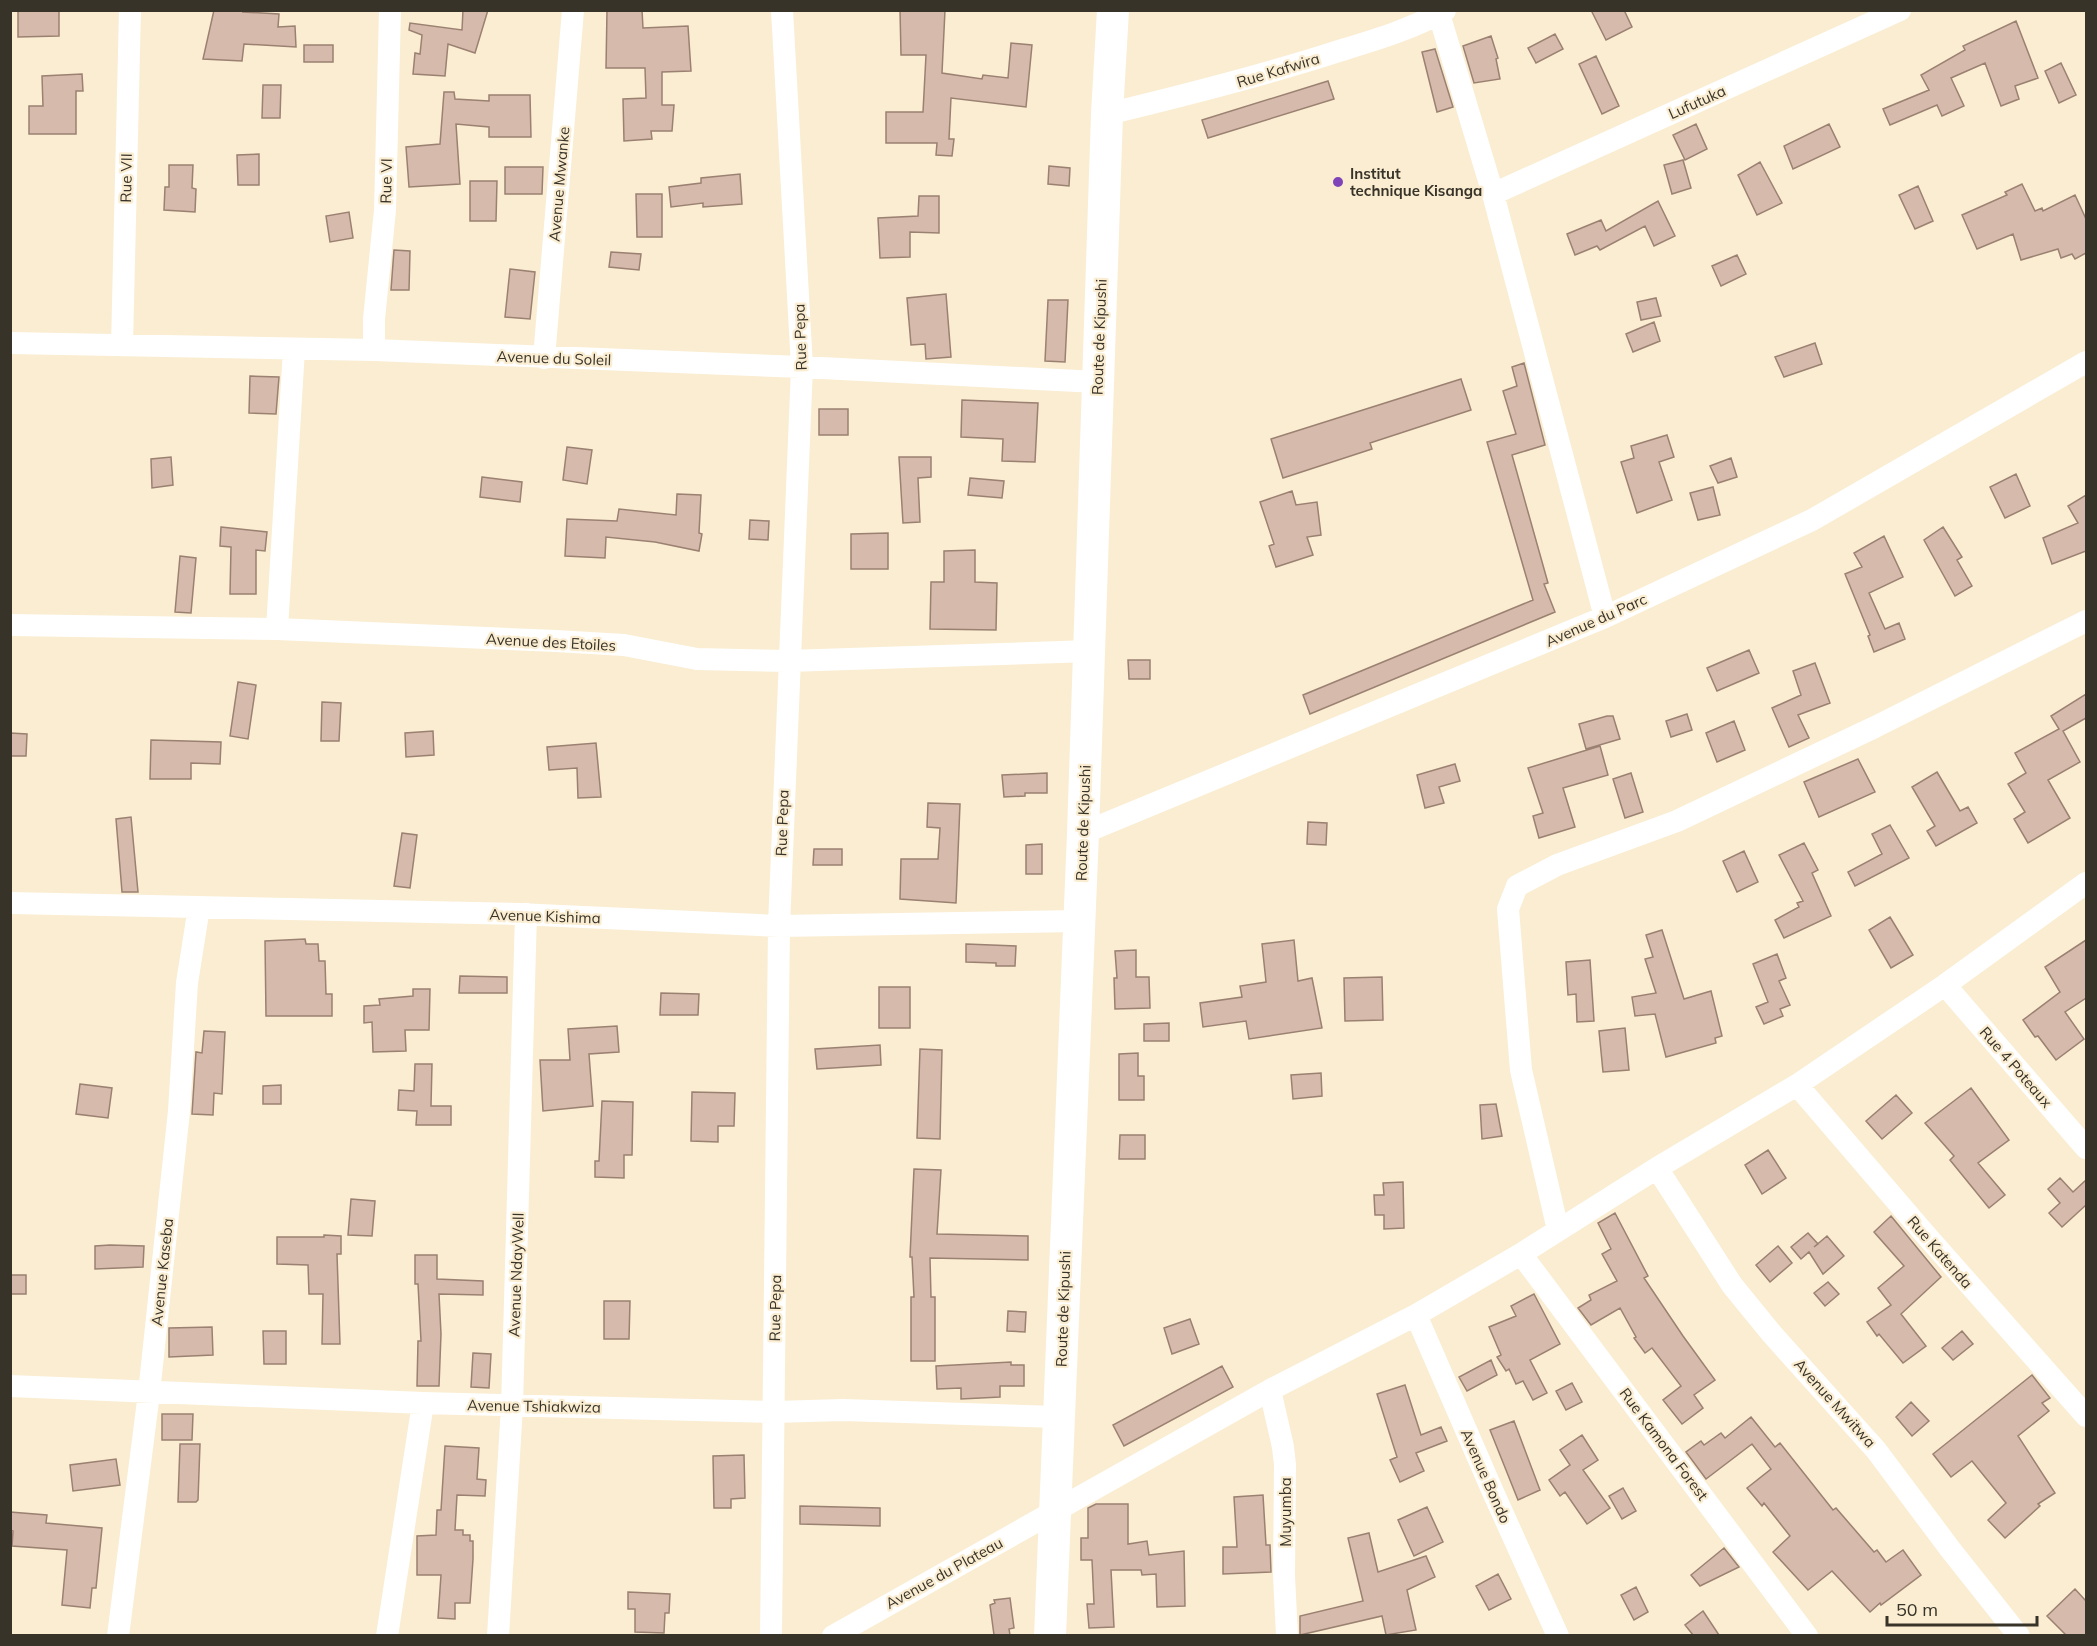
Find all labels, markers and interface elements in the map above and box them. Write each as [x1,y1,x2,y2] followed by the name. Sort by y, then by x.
[1234,48,1322,92] street label: Rue Kafwira
[1665,81,1729,123] street label: Lufutuka
[545,126,573,242] street label: Avenue Mwanke
[116,153,136,203] street label: Rue VII
[376,158,396,204] street label: Rue VI
[1350,164,1482,200] place label: Institut technique Kisanga
[1331,175,1345,189] marker: Institut technique Kisanga
[1087,279,1111,395] street label: Route de Kipushi
[789,303,811,371] street label: Rue Pepa
[496,347,612,369] street label: Avenue du Soleil
[1542,589,1650,651] street label: Avenue du Parc
[486,629,616,655] street label: Avenue des Etoiles
[1071,765,1095,881] street label: Route de Kipushi
[771,789,793,857] street label: Rue Pepa
[489,905,601,927] street label: Avenue Kishima
[1976,1023,2056,1111] street label: Rue 4 Poteaux
[1903,1212,1977,1292] street label: Rue Katenda
[504,1213,528,1337] street label: Avenue NdayWell
[147,1217,177,1327] street label: Avenue Kaseba
[1051,1251,1075,1367] street label: Route de Kipushi
[765,1274,785,1342] street label: Rue Pepa
[1790,1355,1880,1451] street label: Avenue Mwitwa
[1616,1384,1712,1504] street label: Rue Kamona Forest
[467,1395,601,1417] street label: Avenue Tshiakwiza
[1457,1426,1515,1526] street label: Avenue Bondo
[1276,1477,1295,1547] street label: Muyumba
[882,1533,1006,1613] street label: Avenue du Plateau
[1887,1589,2037,1627] scale bar
[1896,1598,1938,1621] text: 50 m

